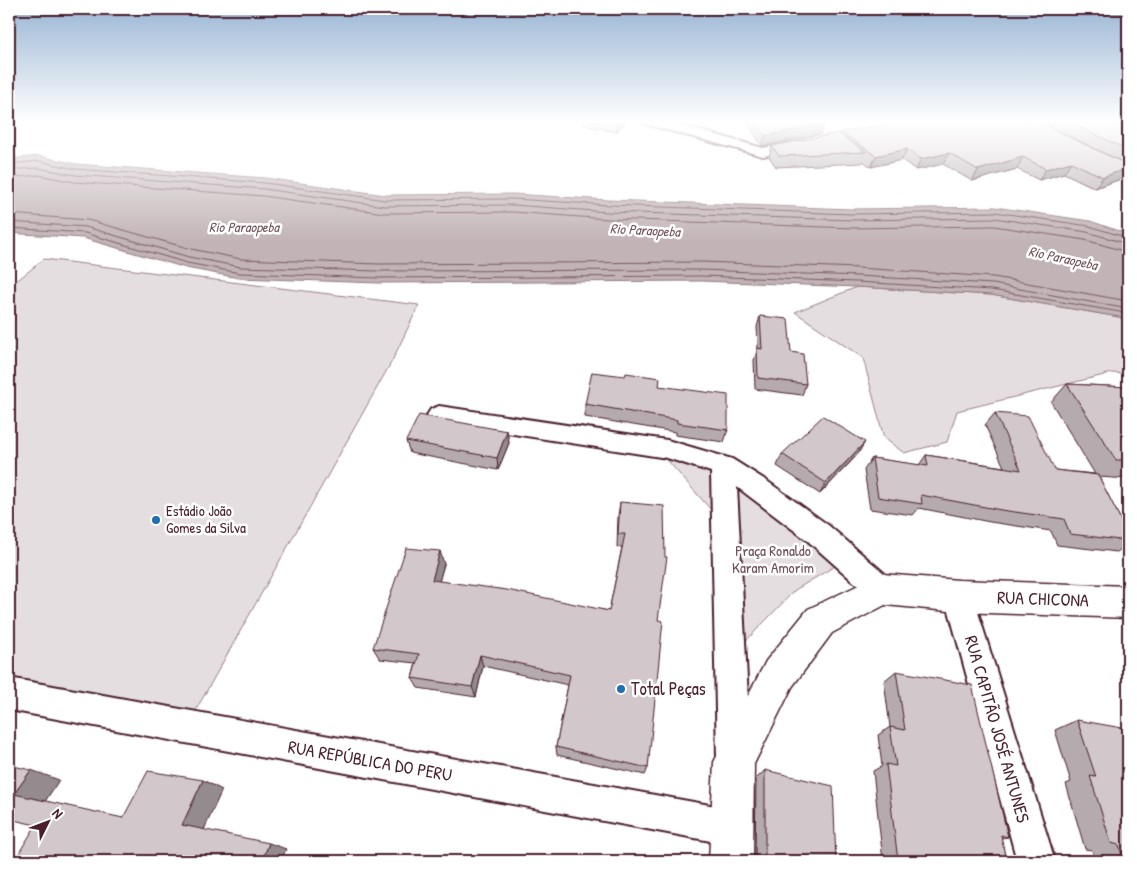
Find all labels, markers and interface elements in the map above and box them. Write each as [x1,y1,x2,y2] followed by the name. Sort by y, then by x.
[209,217,280,237] water label: Rio Paraopeba
[610,218,682,242] water label: Rio Paraopeba
[1027,241,1101,275] water label: Rio Paraopeba
[166,500,246,538] place label: Estádio João Gomes da Silva
[150,514,162,526] marker: Estádio João Gomes da Silva
[732,540,814,578] park label: Praça Ronaldo Karam Amorim
[997,584,1090,613] street label: RUA CHICONA
[959,632,1036,825] street label: RUA CAPITÃO JOSÉ ANTUNES
[631,676,706,701] place label: Total Peças
[615,683,627,695] marker: Total Peças
[286,734,454,787] street label: RUA REPÚBLICA DO PERU
[22,798,72,848] north arrow
[48,804,68,822] text: N

